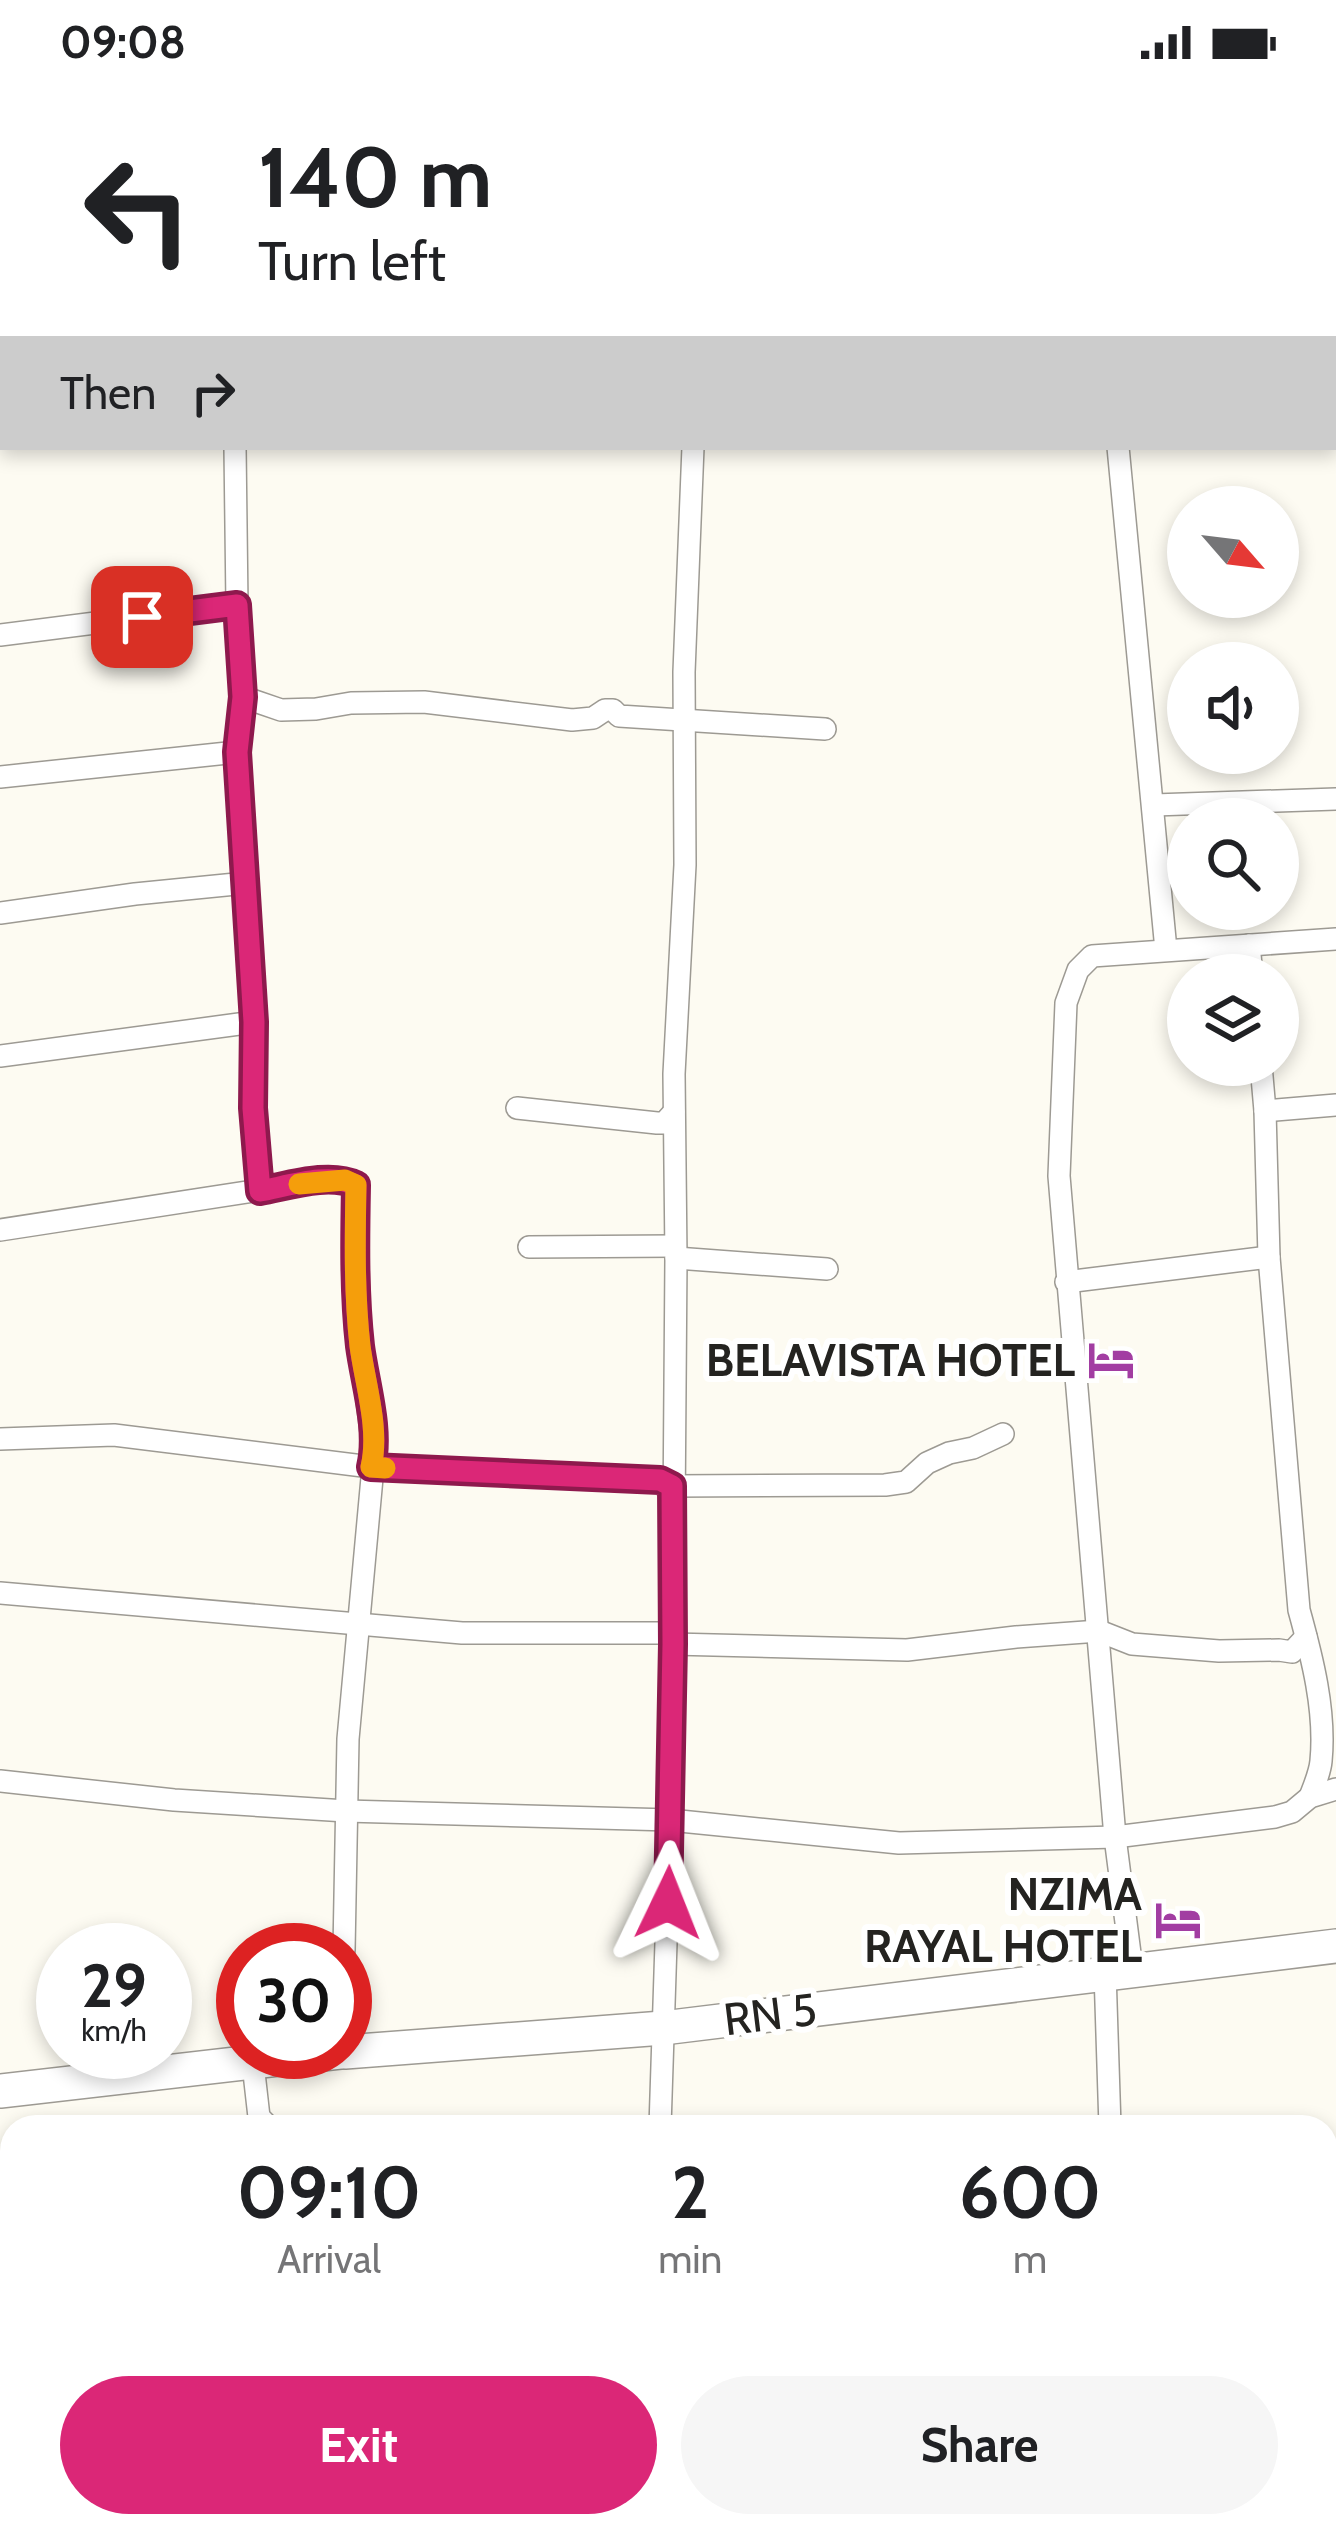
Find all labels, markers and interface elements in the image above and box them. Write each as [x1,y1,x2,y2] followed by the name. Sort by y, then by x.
[60,15,186,69] text: 09:08
[258,126,492,228] text: 140 m
[60,132,216,288] icon: left
[258,228,446,294] text: Turn left
[180,360,246,426] icon: right
[60,366,156,420] text: Then
[1167,486,1299,618] north arrow
[1167,486,1299,1086] map controls
[91,566,193,668] pin
[109,584,175,650] icon: arrive
[1167,642,1299,774] button: sound
[1167,798,1299,930] button: search
[1167,954,1299,1086] button: layers
[706,1333,1075,1387] place label: BELAVISTA HOTEL
[1086,1335,1136,1385] hotel icon: BELAVISTA HOTEL
[605,1840,731,1966] position arrow
[864,1867,1142,1973] place label: NZIMA RAYAL HOTEL
[1153,1895,1203,1945] hotel icon: NZIMA RAYAL HOTEL
[216,1923,372,2079] speed limit sign: 30
[81,1949,147,2022] text: 29
[720,1982,820,2046] street label: RN 5
[81,2012,147,2049] text: km/h
[237,2149,421,2236] text: 09:10
[671,2149,709,2236] text: 2
[959,2149,1101,2236] text: 600
[277,2235,381,2283] text: Arrival
[658,2235,722,2283] text: min
[1013,2235,1047,2283] text: m
[60,2376,657,2514] button: Exit
[681,2376,1278,2514] button: Share

